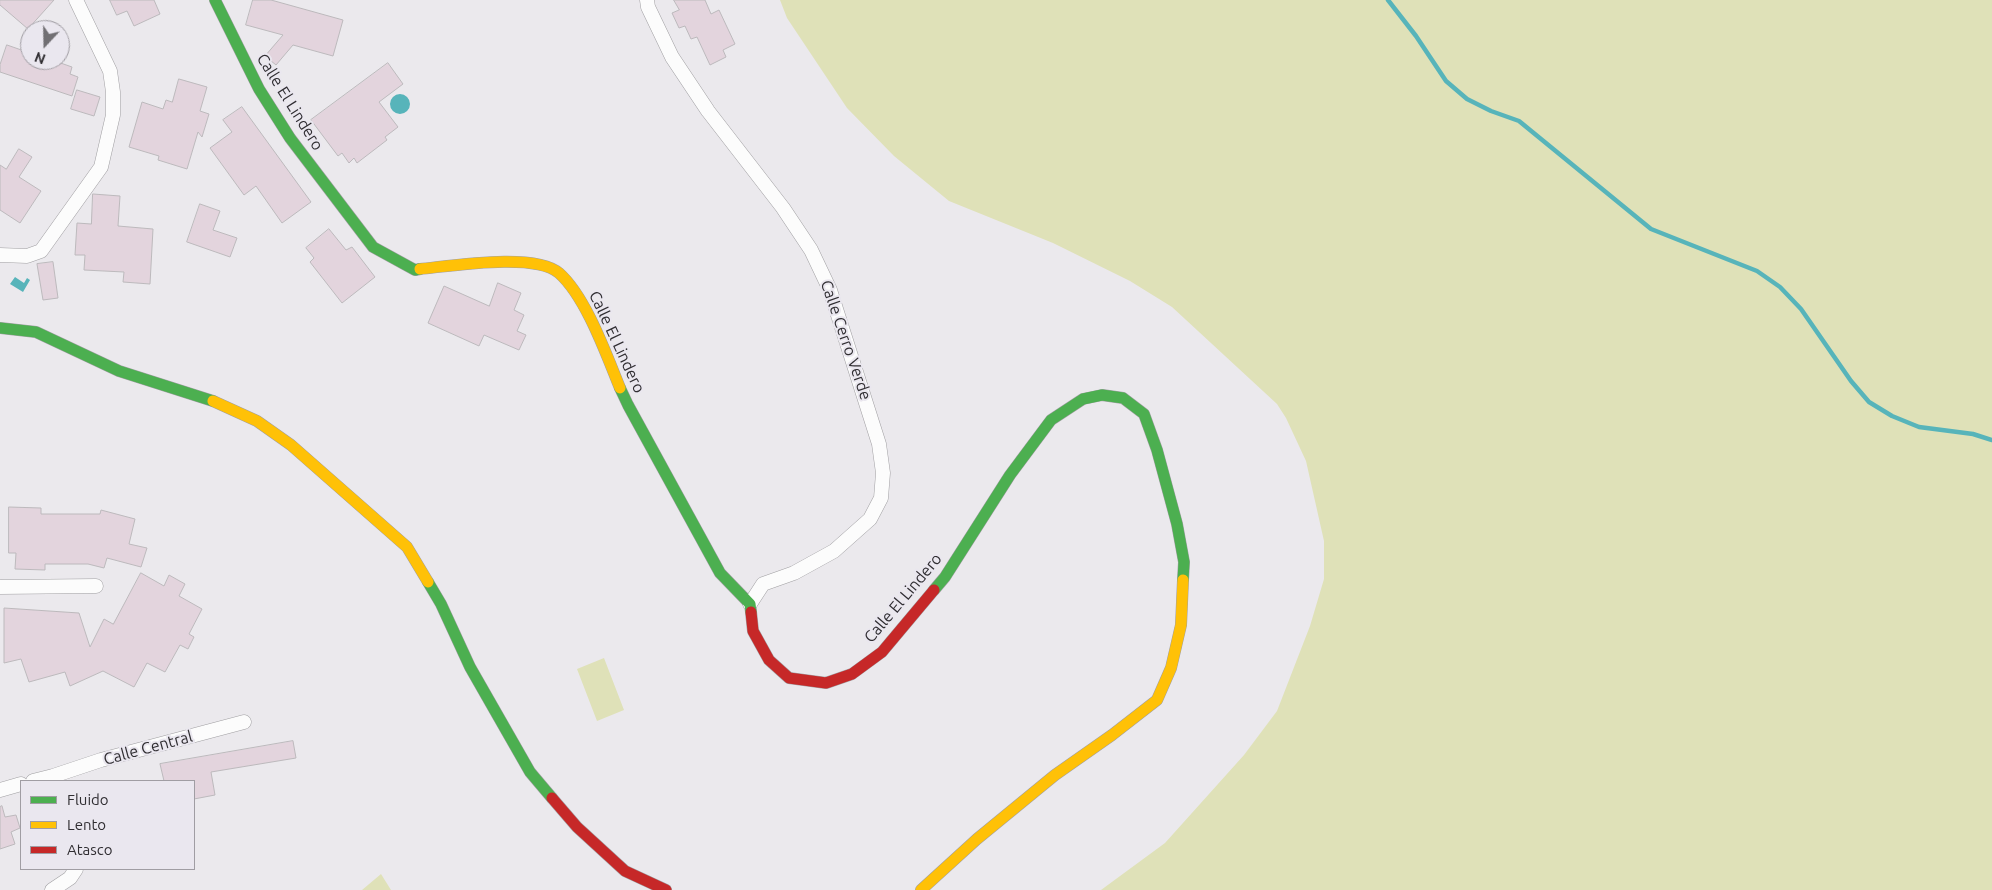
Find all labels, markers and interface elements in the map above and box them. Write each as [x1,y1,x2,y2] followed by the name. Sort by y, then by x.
[20,20,70,70] north arrow
[32,49,48,67] text: N
[253,50,327,154] street label: Calle El Lindero
[817,278,875,402] street label: Calle Cerro Verde
[585,288,649,396] street label: Calle El Lindero
[860,549,946,647] street label: Calle El Lindero
[101,727,195,769] street label: Calle Central
[20,780,195,870] legend
[67,791,109,808] text: Fluido
[67,816,106,833] text: Lento
[67,841,113,858] text: Atasco

